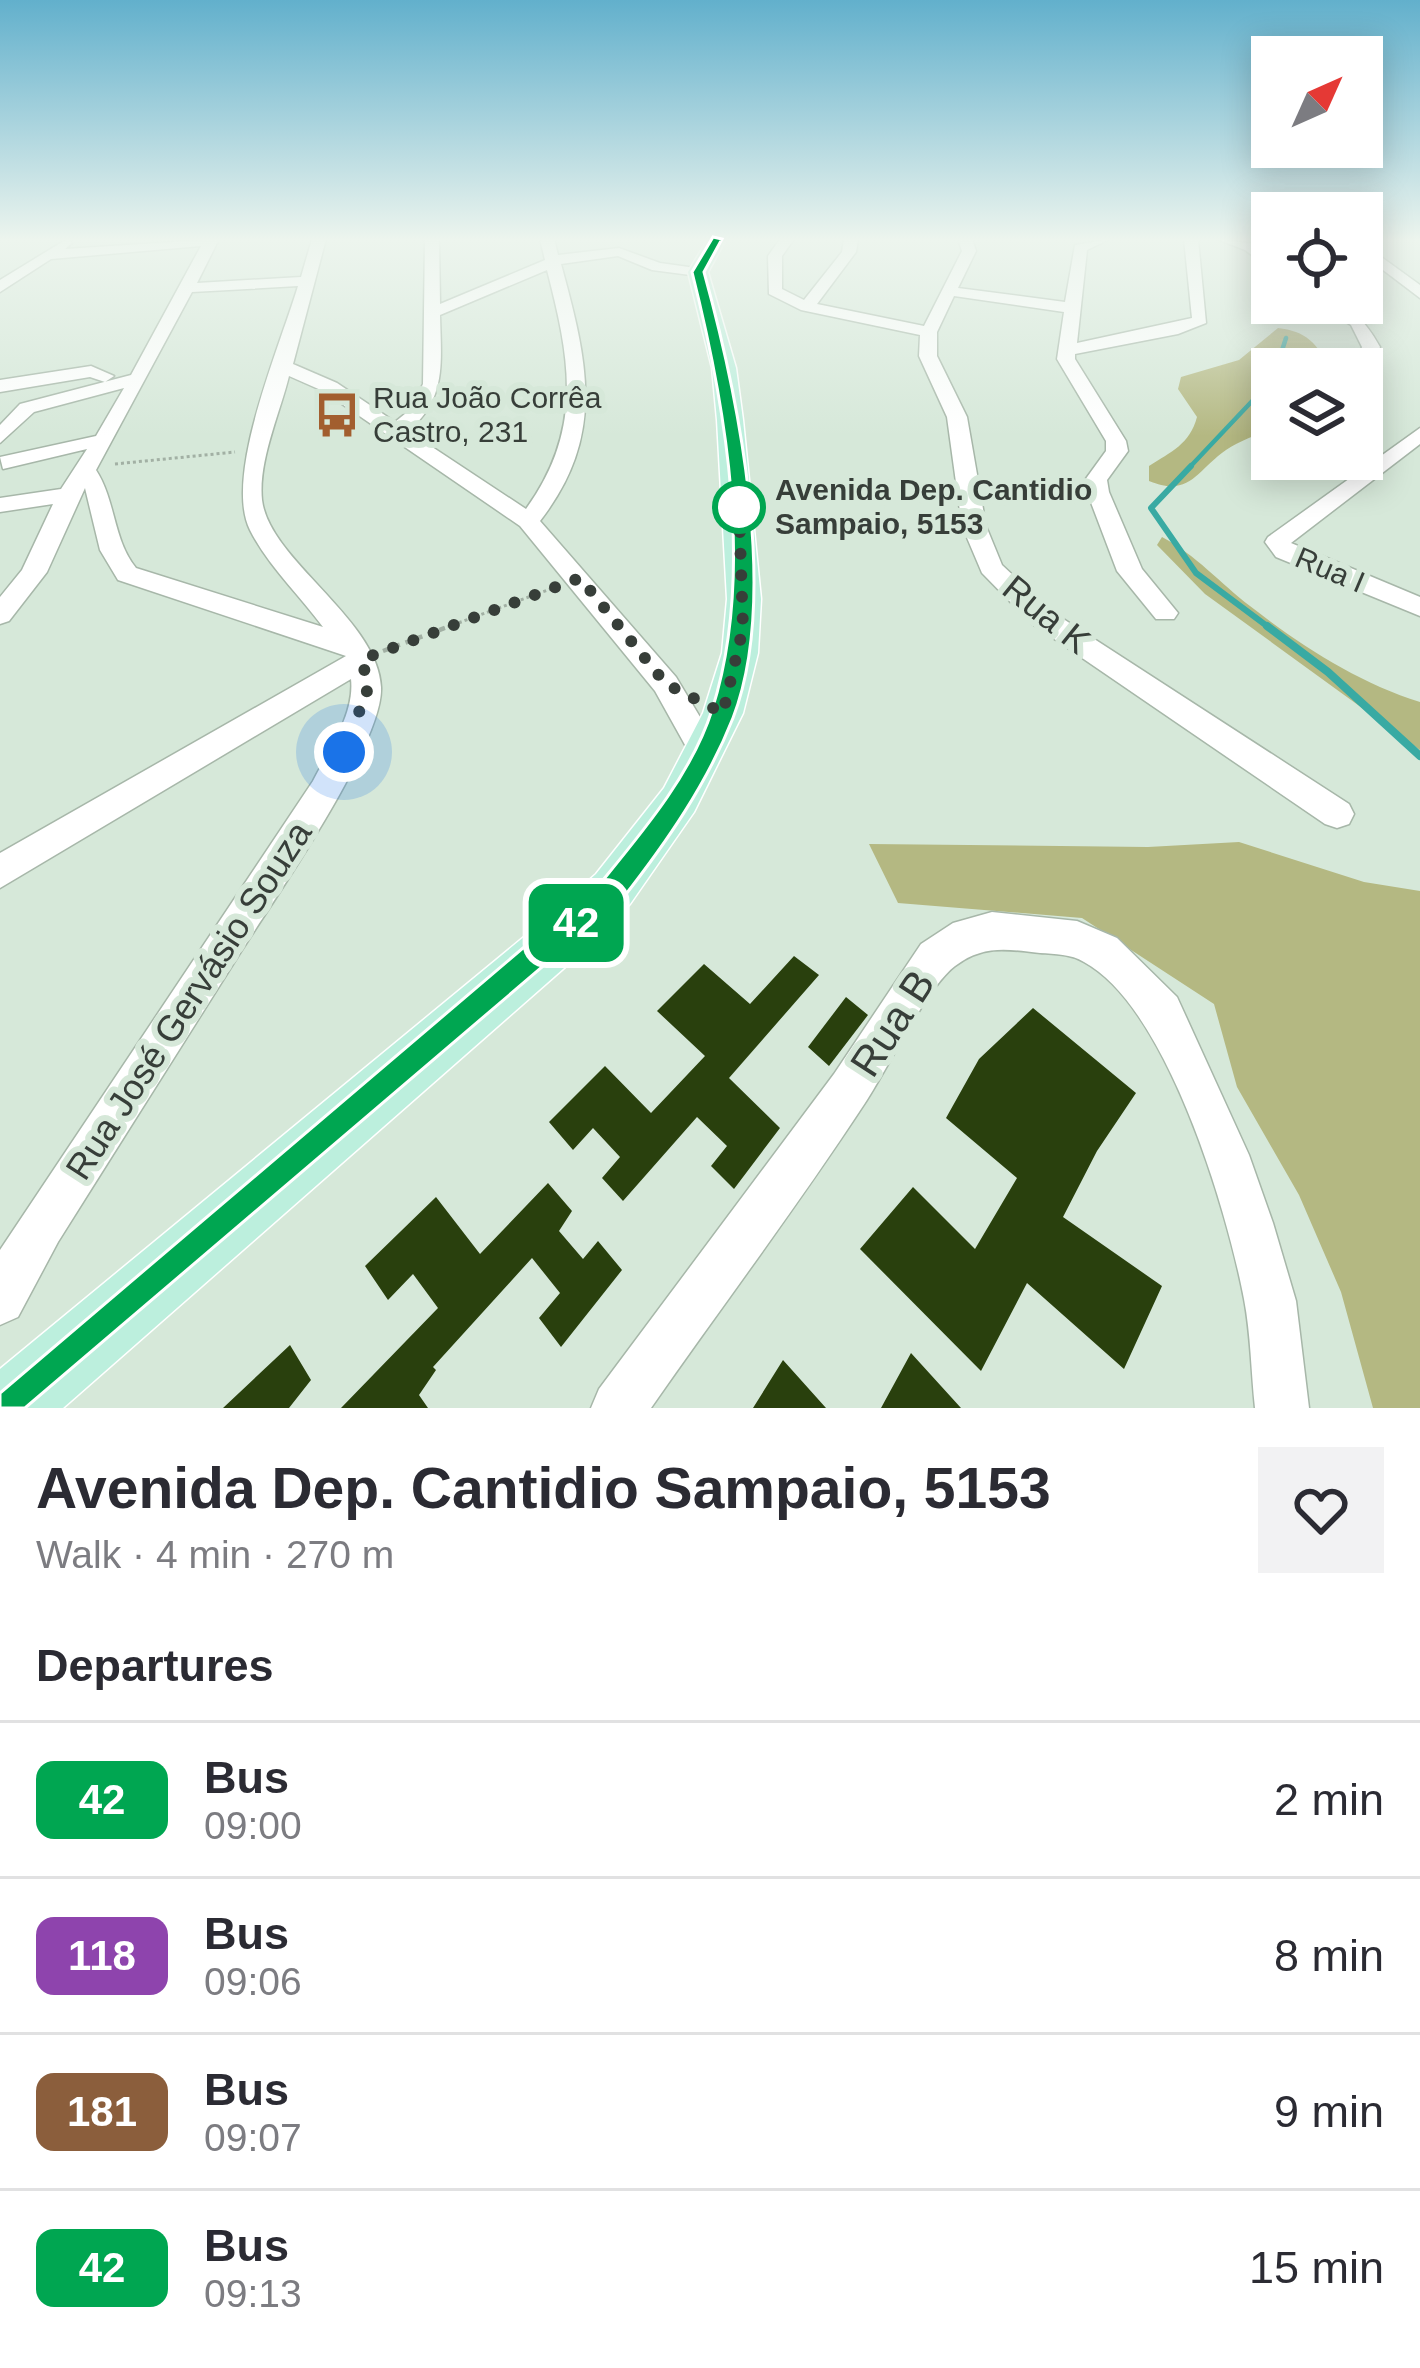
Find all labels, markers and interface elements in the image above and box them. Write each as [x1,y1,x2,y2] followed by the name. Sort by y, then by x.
[1251,36,1383,168] north arrow
[1251,36,1383,480] map controls
[1251,192,1383,324] button: locate
[1251,348,1383,480] button: layers
[373,381,602,448] place label: Rua João Corrêa Castro, 231
[312,390,362,440] bus stop icon: Rua João Corrêa Castro, 231
[775,473,1092,540] place label: Avenida Dep. Cantidio Sampaio, 5153
[714,482,764,532] marker: Avenida Dep. Cantidio Sampaio, 5153
[1291,540,1370,599] street label: Rua I
[995,567,1098,662] street label: Rua K
[314,722,374,782] your location
[57,813,320,1187] street label: Rua José Gervásio Souza
[522,884,630,962] line badge: 42
[553,899,599,946] text: 42
[841,962,944,1085] street label: Rua B
[1258,1447,1384,1573] button: heart
[36,1456,1051,1520] text: Avenida Dep. Cantidio Sampaio, 5153
[36,1533,394,1576] text: Walk · 4 min · 270 m
[36,1640,274,1691] text: Departures
[204,1752,289,1803] text: Bus
[1274,1774,1384,1825] text: 2 min
[79,1776,125,1823] text: 42
[204,1804,302,1847] text: 09:00
[204,1908,289,1959] text: Bus
[1274,1930,1384,1981] text: 8 min
[68,1932,136,1979] text: 118
[204,1960,302,2003] text: 09:06
[204,2064,289,2115] text: Bus
[1274,2086,1384,2137] text: 9 min
[67,2088,137,2135] text: 181
[204,2116,302,2159] text: 09:07
[204,2220,289,2271] text: Bus
[1249,2242,1384,2293] text: 15 min
[79,2244,125,2291] text: 42
[204,2272,302,2315] text: 09:13

